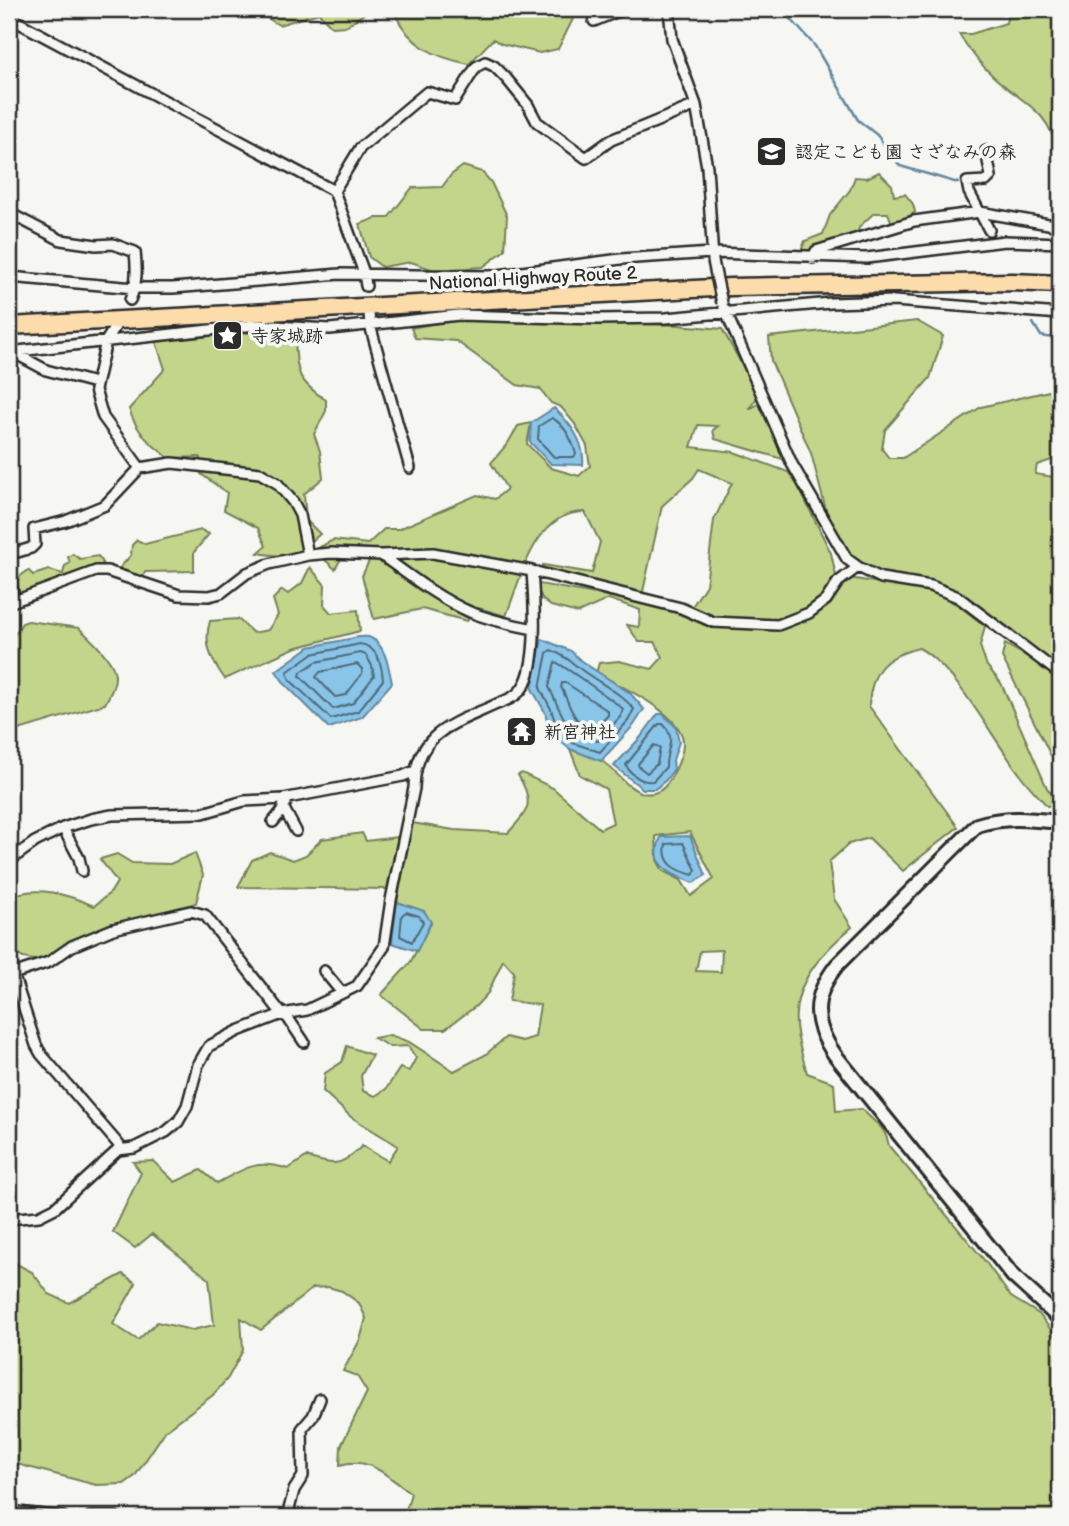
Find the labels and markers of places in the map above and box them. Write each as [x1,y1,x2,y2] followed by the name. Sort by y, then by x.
[755,135,789,169] school or university icon: 認定こども園 さざなみの森
[795,142,1016,163] place label: 認定こども園 さざなみの森
[211,319,245,353] place icon: 寺家城跡
[251,326,323,347] place label: 寺家城跡
[504,715,538,749] temple icon: 新宮神社
[544,722,616,743] place label: 新宮神社

